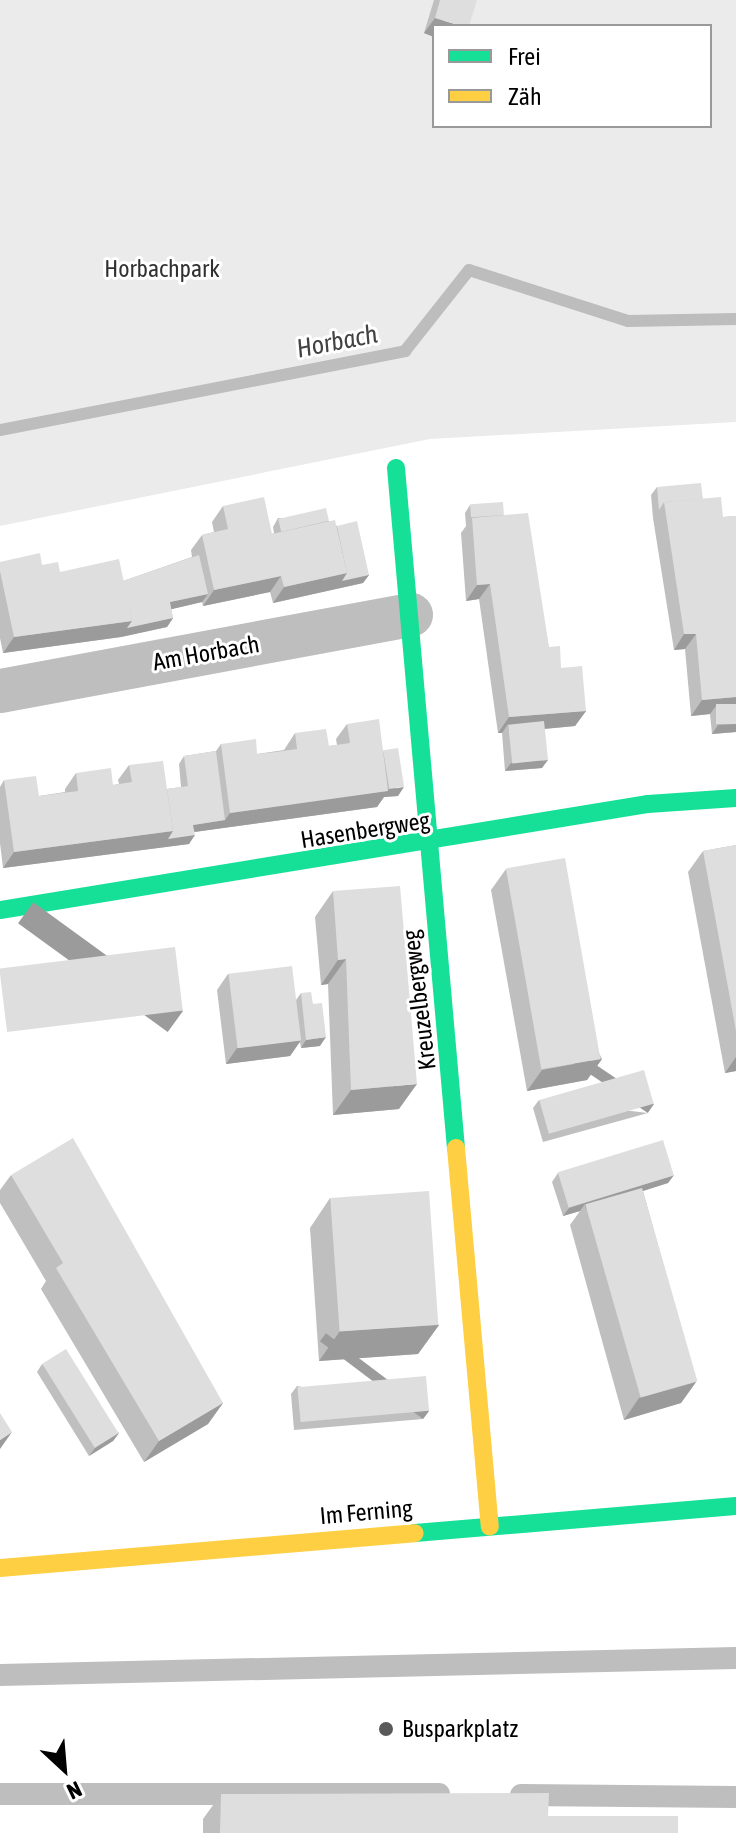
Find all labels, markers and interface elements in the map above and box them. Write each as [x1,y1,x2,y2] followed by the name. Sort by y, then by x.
[432,24,712,128] legend
[508,43,541,70] text: Frei
[508,83,542,110] text: Zäh
[104,255,220,283] park label: Horbachpark
[294,319,380,365] water label: Horbach
[150,629,262,677] street label: Am Horbach
[298,806,432,854] street label: Hasenbergweg
[396,928,442,1072] street label: Kreuzelbergweg
[318,1494,414,1530] street label: Im Ferning
[402,1715,518,1743] place label: Busparkplatz
[377,1720,395,1738] marker: Busparkplatz
[24,1729,104,1809] north arrow
[63,1776,86,1805] text: N

